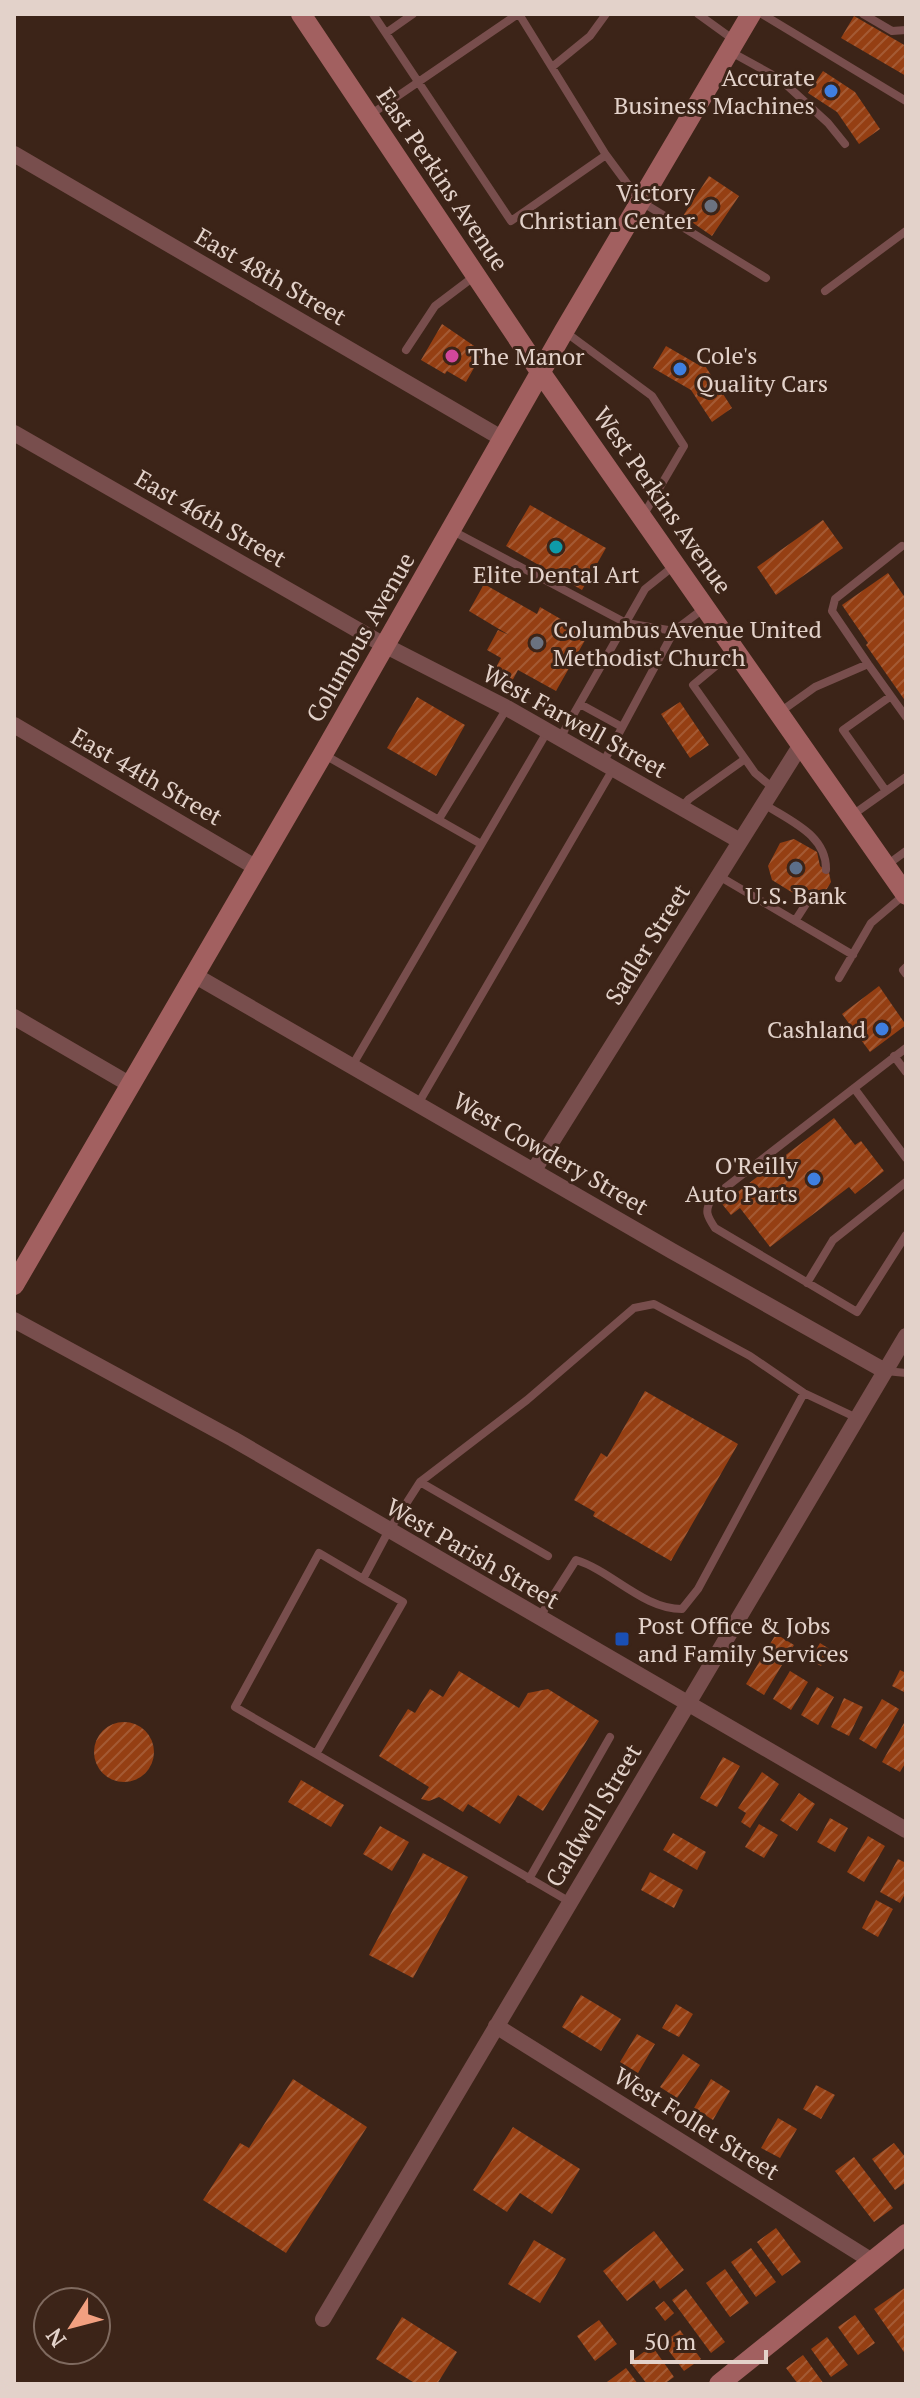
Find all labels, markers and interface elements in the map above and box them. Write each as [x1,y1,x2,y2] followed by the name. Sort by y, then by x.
[614,61,815,121] place label: Accurate Business Machines
[370,81,516,277] street label: East Perkins Avenue
[822,82,840,100] marker: Accurate Business Machines
[519,176,696,236] place label: Victory Christian Center
[702,197,720,215] marker: Victory Christian Center
[190,220,353,332] street label: East 48th Street
[696,339,828,399] place label: Cole's Quality Cars
[468,340,585,372] place label: The Manor
[443,347,461,365] marker: The Manor
[671,360,689,378] marker: Cole's Quality Cars
[586,400,740,600] street label: West Perkins Avenue
[130,462,293,574] street label: East 46th Street
[547,538,565,556] marker: Elite Dental Art
[298,546,422,728] street label: Columbus Avenue
[473,558,639,590] place label: Elite Dental Art
[553,613,822,673] place label: Columbus Avenue United Methodist Church
[528,634,546,652] marker: Columbus Avenue United Methodist Church
[477,657,673,785] street label: West Farwell Street
[66,720,229,832] street label: East 44th Street
[787,859,805,877] marker: U.S. Bank
[597,877,697,1010] street label: Sadler Street
[746,879,847,911] place label: U.S. Bank
[767,1013,866,1045] place label: Cashland
[873,1020,891,1038] marker: Cashland
[448,1084,655,1222] street label: West Cowdery Street
[685,1149,799,1209] place label: O'Reilly Auto Parts
[805,1170,823,1188] marker: O'Reilly Auto Parts
[380,1490,566,1616] street label: West Parish Street
[638,1609,849,1669] place label: Post Office & Jobs and Family Services
[613,1630,631,1648] marker: Post Office & Jobs and Family Services
[538,1737,648,1893] street label: Caldwell Street
[608,2059,786,2187] street label: West Follet Street
[32,2286,112,2366] north arrow
[632,2314,766,2364] scale bar
[39,2323,72,2353] text: N
[644,2325,696,2357] text: 50 m

